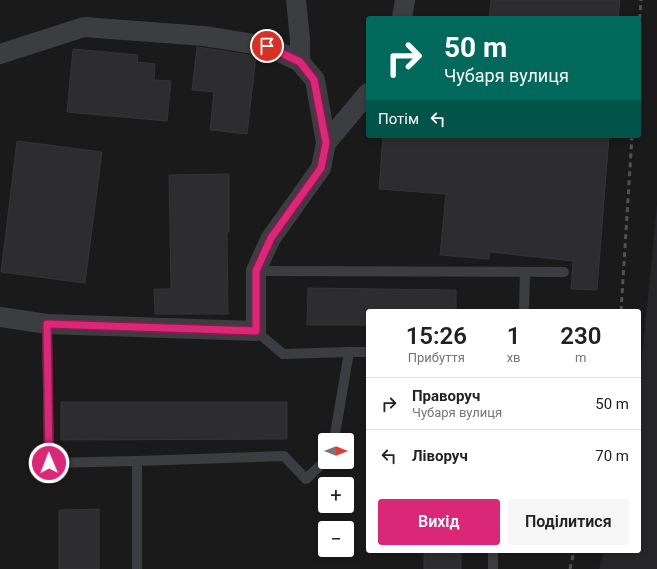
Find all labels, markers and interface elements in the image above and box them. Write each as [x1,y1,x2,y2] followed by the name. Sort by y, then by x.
[250,29,284,63] pin
[444,31,507,64] text: 50 m
[378,32,430,84] icon: right
[256,35,278,57] icon: arrive
[444,65,569,86] text: Чубаря вулиця
[427,108,449,130] icon: left
[378,110,419,128] text: Потім
[406,322,467,350] text: 15:26
[507,322,520,350] text: 1
[560,322,601,350] text: 230
[408,350,465,365] text: Прибуття
[507,350,521,365] text: хв
[575,350,586,365] text: m
[412,387,480,405] text: Праворуч
[378,393,400,415] icon: right
[595,395,629,413] text: 50 m
[412,405,502,420] text: Чубаря вулиця
[318,433,354,469] north arrow
[318,433,354,557] map controls
[28,442,70,484] position arrow
[378,445,400,467] icon: left
[412,447,468,465] text: Ліворуч
[595,447,629,465] text: 70 m
[318,477,354,513] button: +
[378,499,500,545] button: Вихід
[508,499,629,545] button: Поділитися
[318,521,354,557] button: −

